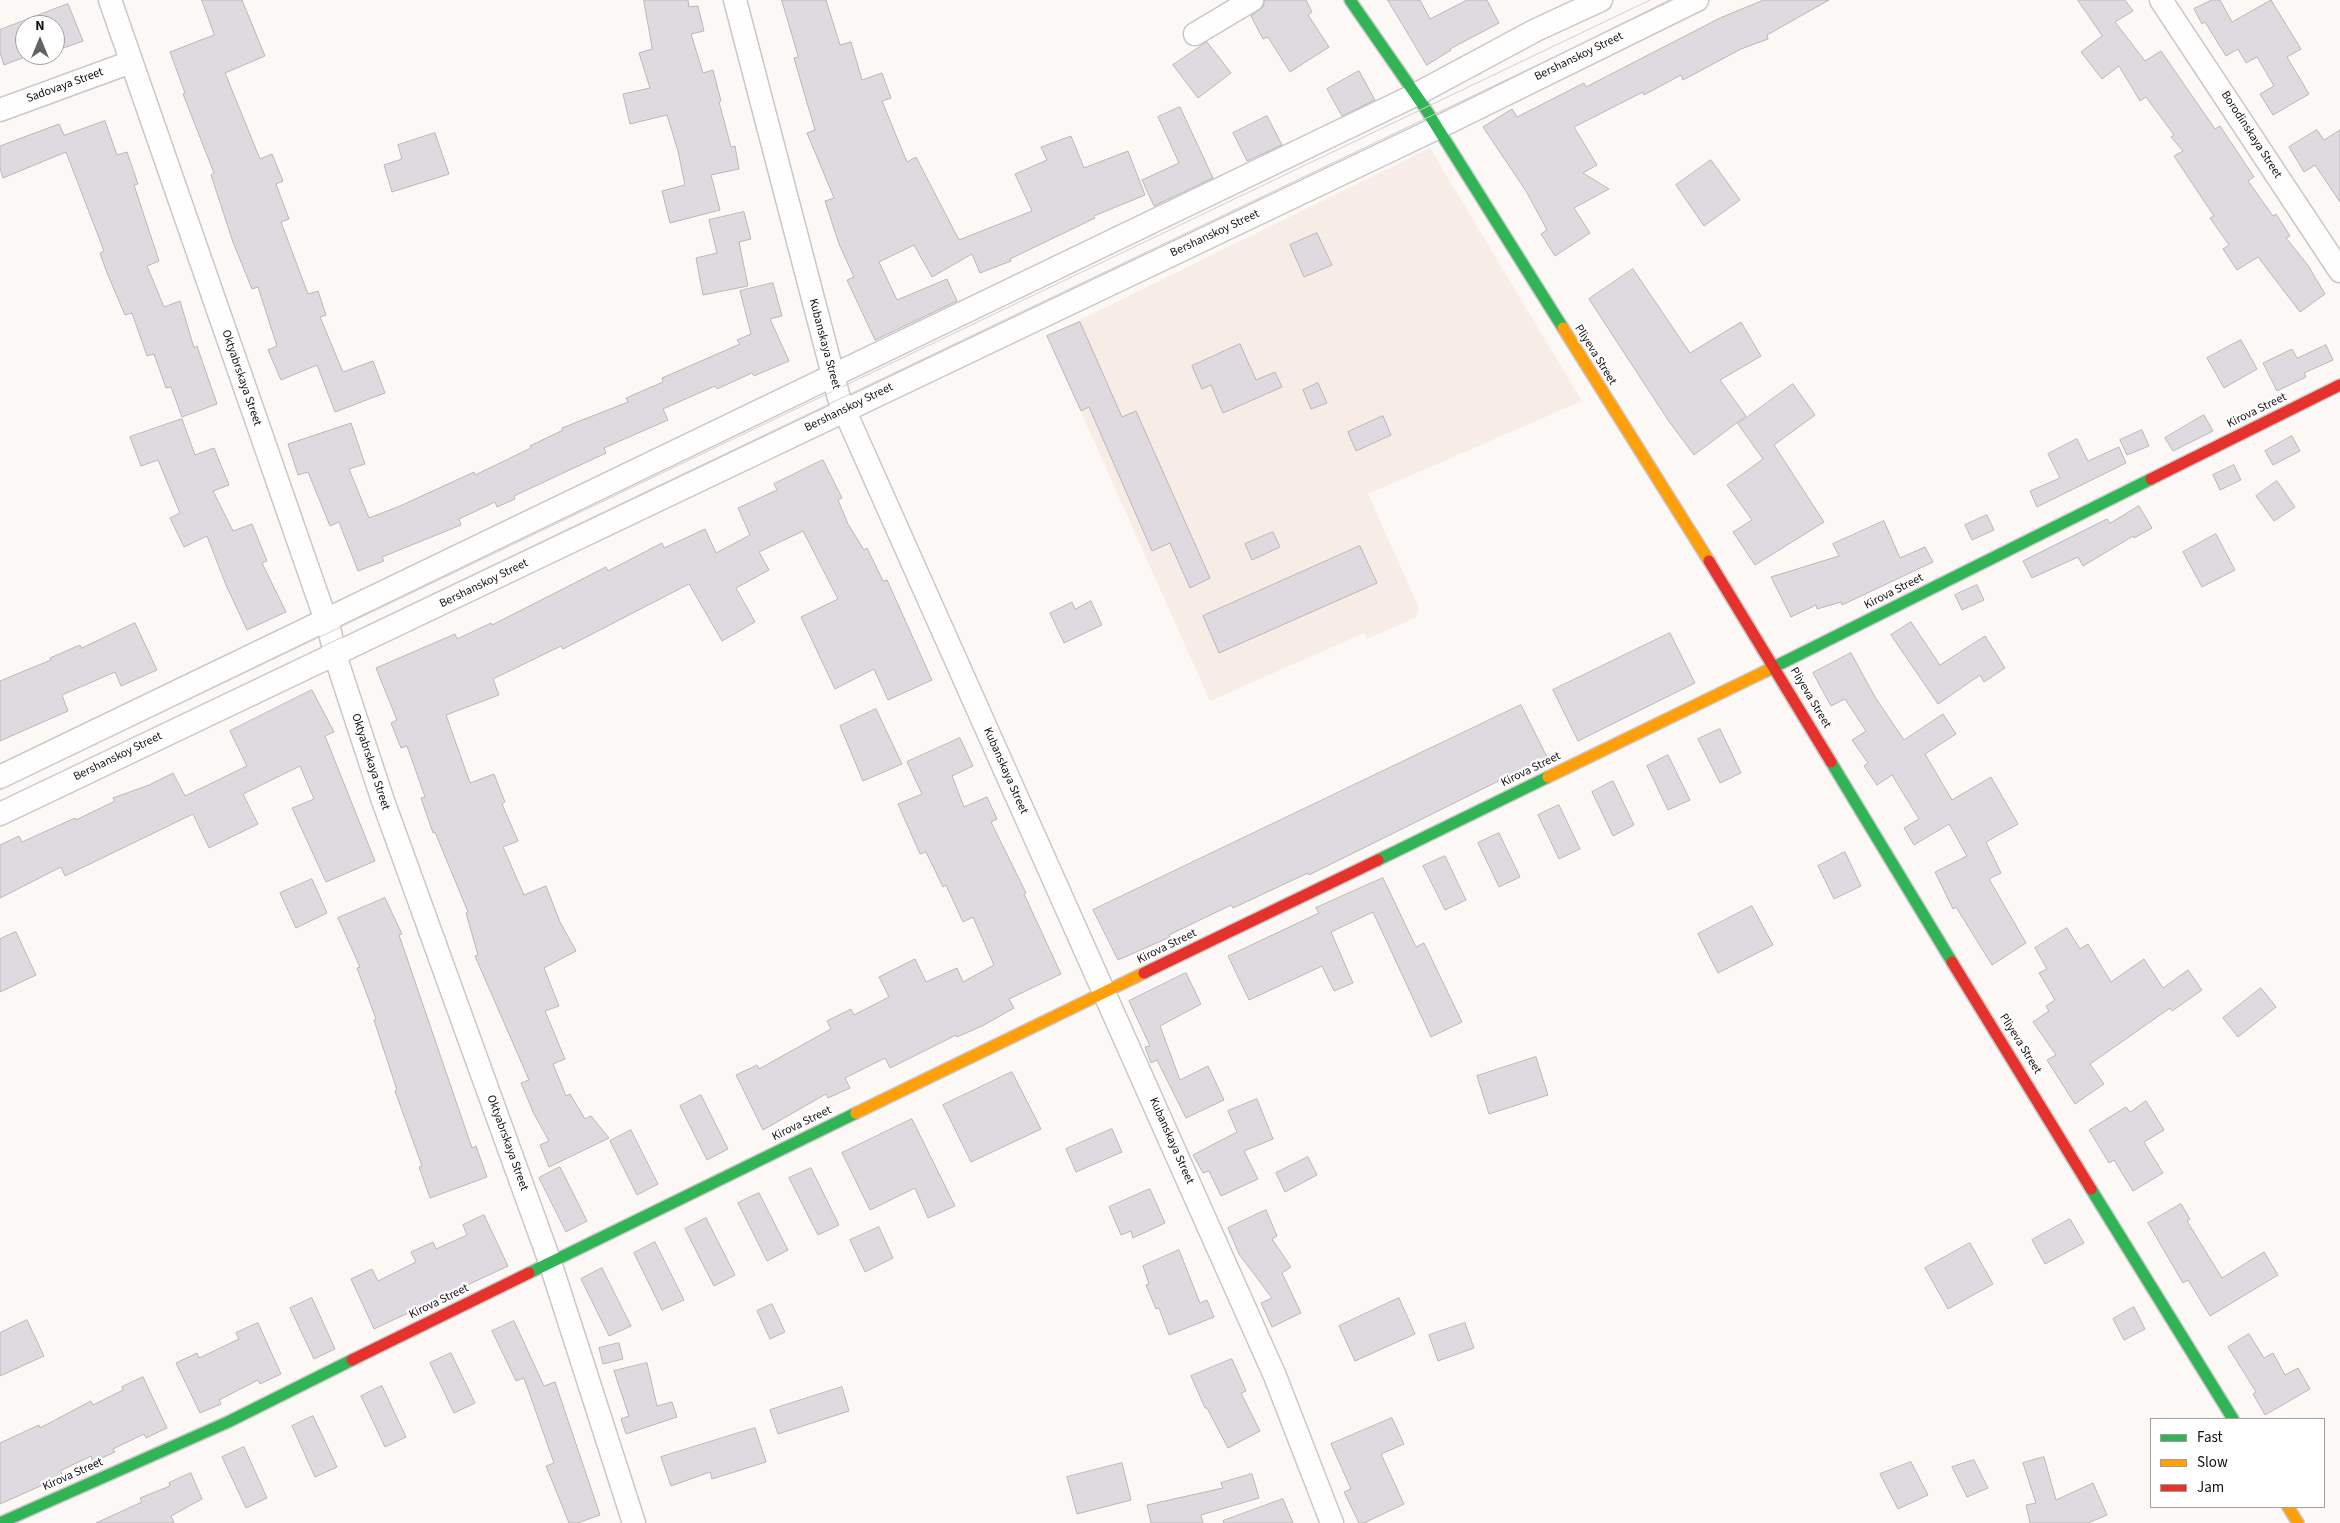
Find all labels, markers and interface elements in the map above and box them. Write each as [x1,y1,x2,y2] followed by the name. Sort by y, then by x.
[15,15,65,65] north arrow
[35,16,45,36] text: N
[1532,29,1626,85] street label: Bershanskoy Street
[25,65,105,107] street label: Sadovaya Street
[2217,89,2285,181] street label: Borodinskaya Street
[1168,207,1262,261] street label: Bershanskoy Street
[805,297,843,391] street label: Kubanskaya Street
[1571,322,1619,388] street label: Pliyeva Street
[218,328,264,428] street label: Oktyabrskaya Street
[802,380,896,436] street label: Bershanskoy Street
[2225,390,2289,432] street label: Kirova Street
[437,556,531,612] street label: Bershanskoy Street
[1862,571,1926,613] street label: Kirova Street
[1786,665,1834,731] street label: Pliyeva Street
[348,712,392,812] street label: Oktyabrskaya Street
[979,726,1031,816] street label: Kubanskaya Street
[71,729,165,785] street label: Bershanskoy Street
[1499,749,1563,791] street label: Kirova Street
[1135,926,1199,968] street label: Kirova Street
[1996,1011,2044,1077] street label: Pliyeva Street
[483,1093,531,1193] street label: Oktyabrskaya Street
[1145,1096,1197,1186] street label: Kubanskaya Street
[770,1103,834,1145] street label: Kirova Street
[407,1281,471,1323] street label: Kirova Street
[2150,1418,2325,1508] legend
[2197,1427,2223,1448] text: Fast
[2197,1452,2228,1473] text: Slow
[41,1455,105,1495] street label: Kirova Street
[2197,1477,2224,1498] text: Jam

